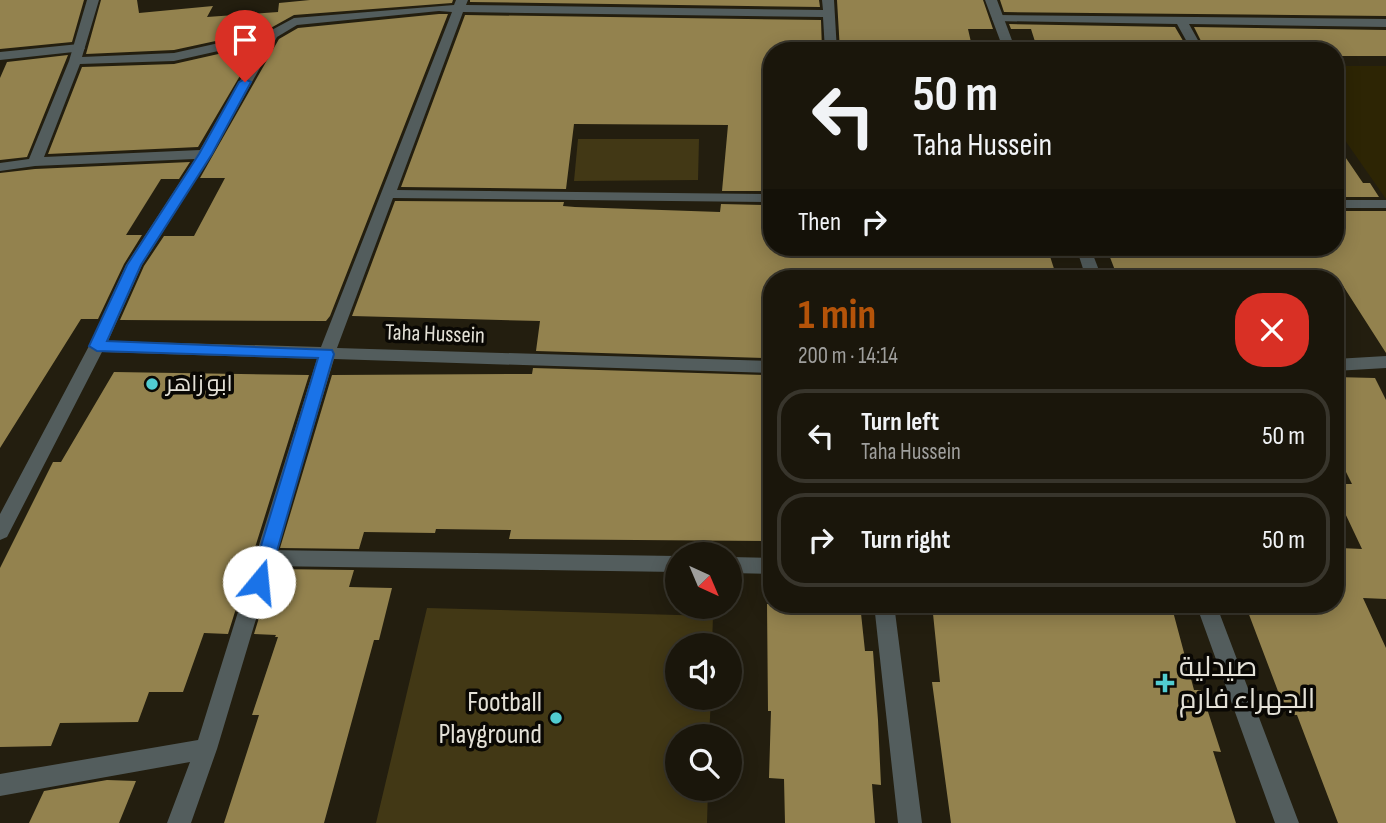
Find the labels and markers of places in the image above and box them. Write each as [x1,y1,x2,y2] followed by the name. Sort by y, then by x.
[215,10,275,82] pin
[164,370,233,398] place label: ابو زاهر
[144,376,160,392] marker: ابو زاهر
[1179,651,1315,718] place label: صيدلية الجهراء فارم
[1157,675,1173,691] marker: صيدلية الجهراء فارم
[439,686,542,751] place label: Football Playground
[548,710,564,726] marker: Football Playground

